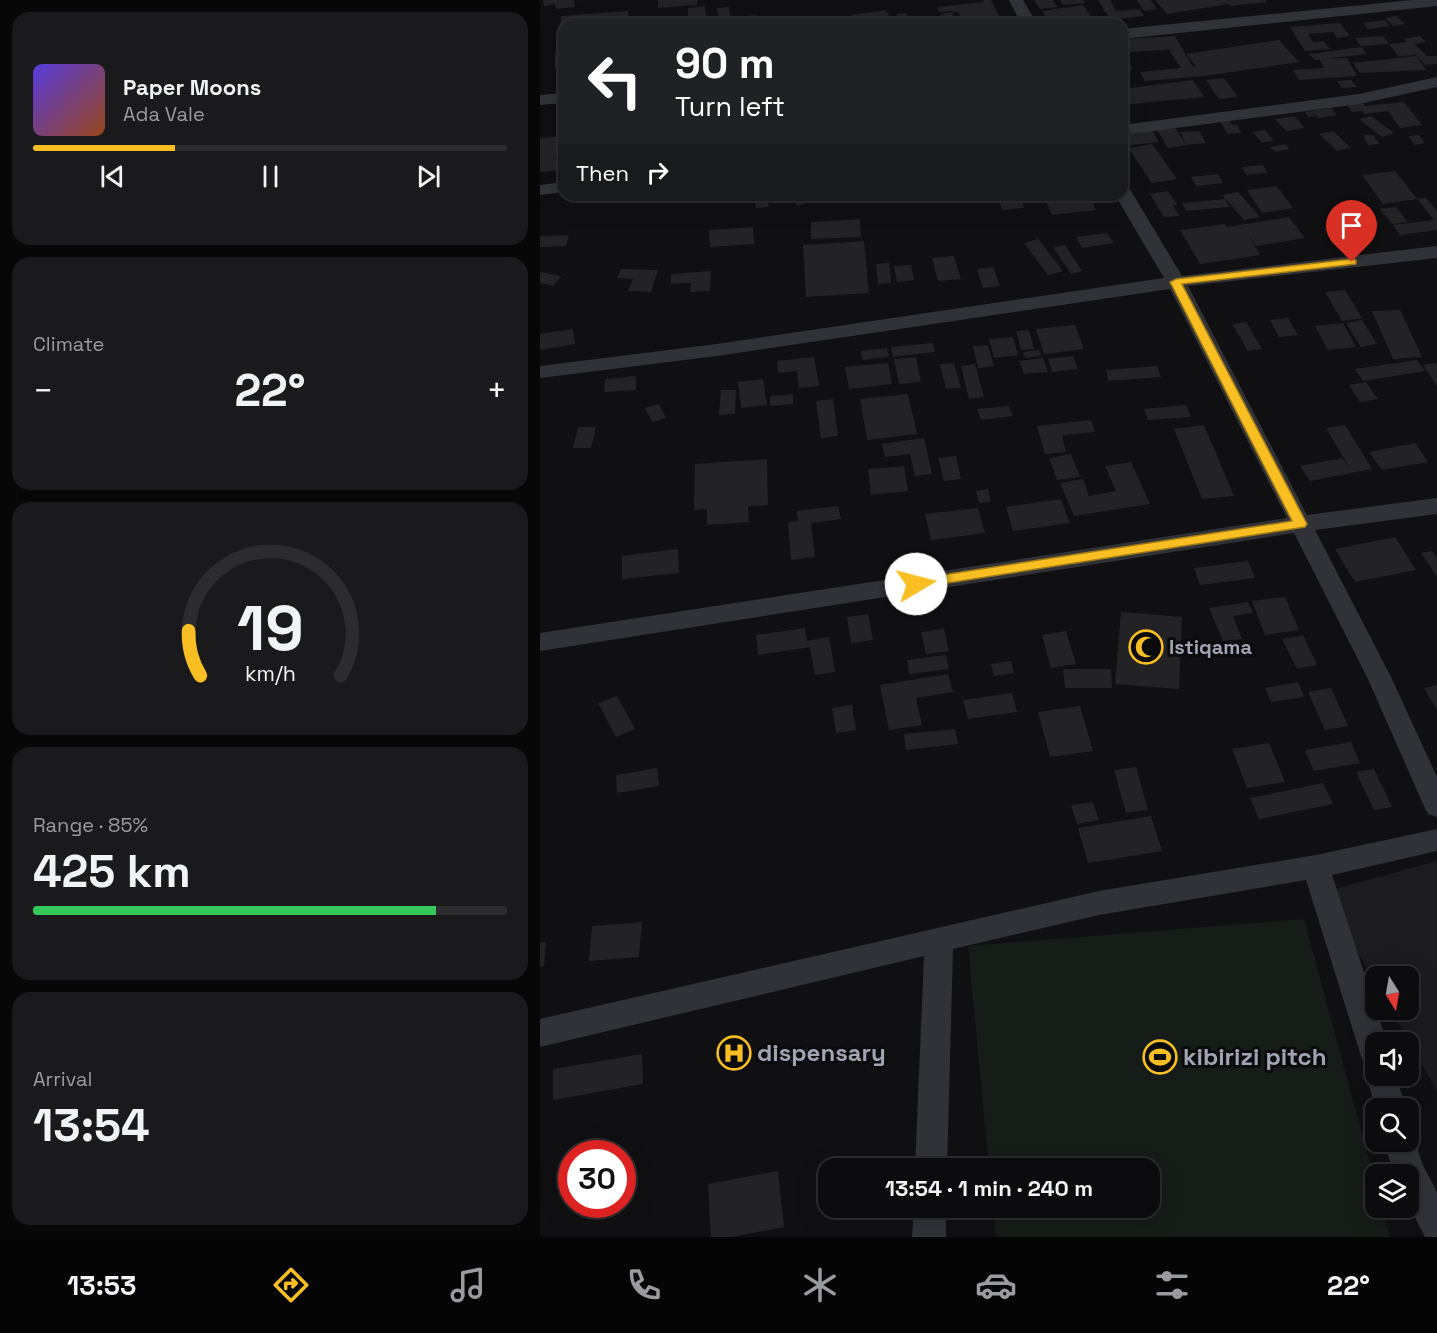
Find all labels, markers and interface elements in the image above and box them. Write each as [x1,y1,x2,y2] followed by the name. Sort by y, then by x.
[675,37,775,90] text: 90 m
[576,42,654,120] icon: left
[123,73,261,101] text: Paper Moons
[675,89,785,124] text: Turn left
[123,101,205,127] text: Ada Vale
[641,156,674,189] icon: right
[576,159,629,187] text: Then
[96,160,129,193] icon: previous
[254,160,287,193] icon: pause
[412,160,445,193] icon: next
[1326,200,1377,262] pin
[1335,209,1368,242] icon: arrive
[33,331,104,357] text: Climate
[234,362,306,419] text: 22°
[33,370,53,412] text: −
[487,370,507,412] text: +
[884,552,948,616] position arrow
[237,589,303,668] text: 19
[1128,629,1164,665] mosque icon: Istiqama
[1169,634,1252,660] place label: Istiqama
[244,660,296,687] text: km/h
[33,812,148,838] text: Range · 85%
[33,843,191,900] text: 425 km
[1365,966,1419,1020] north arrow
[1365,966,1419,1218] map controls
[1365,1032,1419,1086] button: sound
[716,1035,752,1071] hospital icon: dispensary
[757,1037,886,1068] place label: dispensary
[1142,1039,1178,1075] sports icon: kibirizi pitch
[1183,1041,1326,1072] place label: kibirizi pitch
[33,1066,92,1092] text: Arrival
[33,1097,150,1154] text: 13:54
[1365,1098,1419,1152] button: search
[558,1140,636,1218] speed limit sign: 30
[1365,1164,1419,1218] button: layers
[885,1174,1093,1202] text: 13:54 · 1 min · 240 m
[270,1264,312,1306] icon: directions
[447,1264,489,1306] icon: music
[623,1264,665,1306] icon: phone
[799,1264,841,1306] icon: climate
[975,1264,1017,1306] icon: car
[1151,1264,1193,1306] icon: filters
[67,1268,136,1303] text: 13:53
[1327,1268,1370,1303] text: 22°

